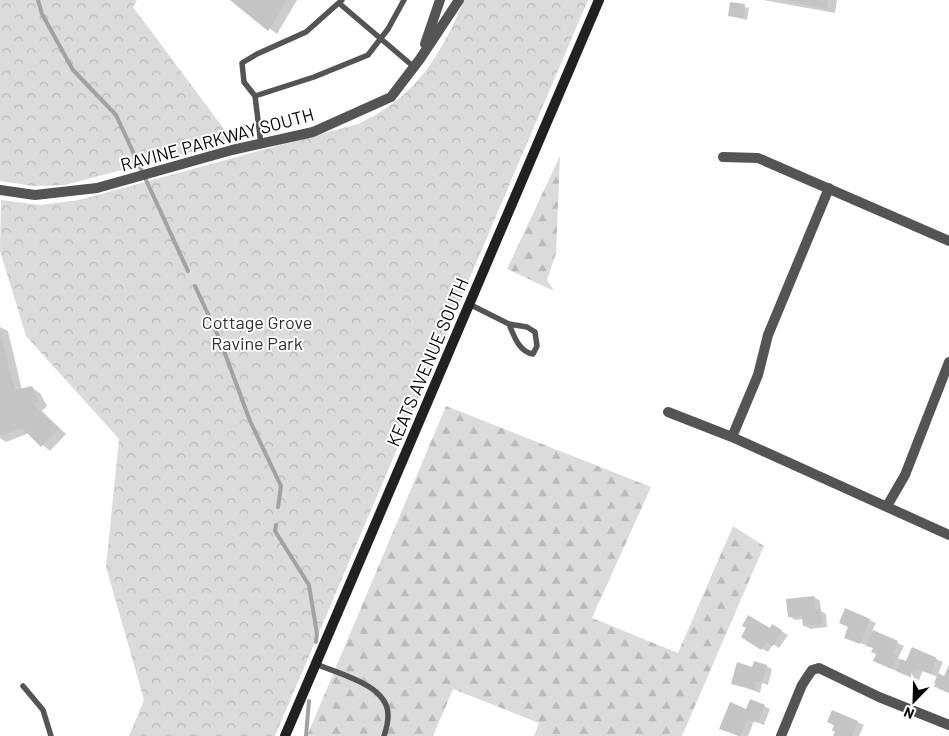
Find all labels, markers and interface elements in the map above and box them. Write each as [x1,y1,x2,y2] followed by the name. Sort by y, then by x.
[118,103,316,175] street label: RAVINE PARKWAY SOUTH
[382,274,472,450] street label: KEATS AVENUE SOUTH
[202,311,312,354] park label: Cottage Grove Ravine Park
[889,676,939,726] north arrow
[901,704,916,723] text: N

